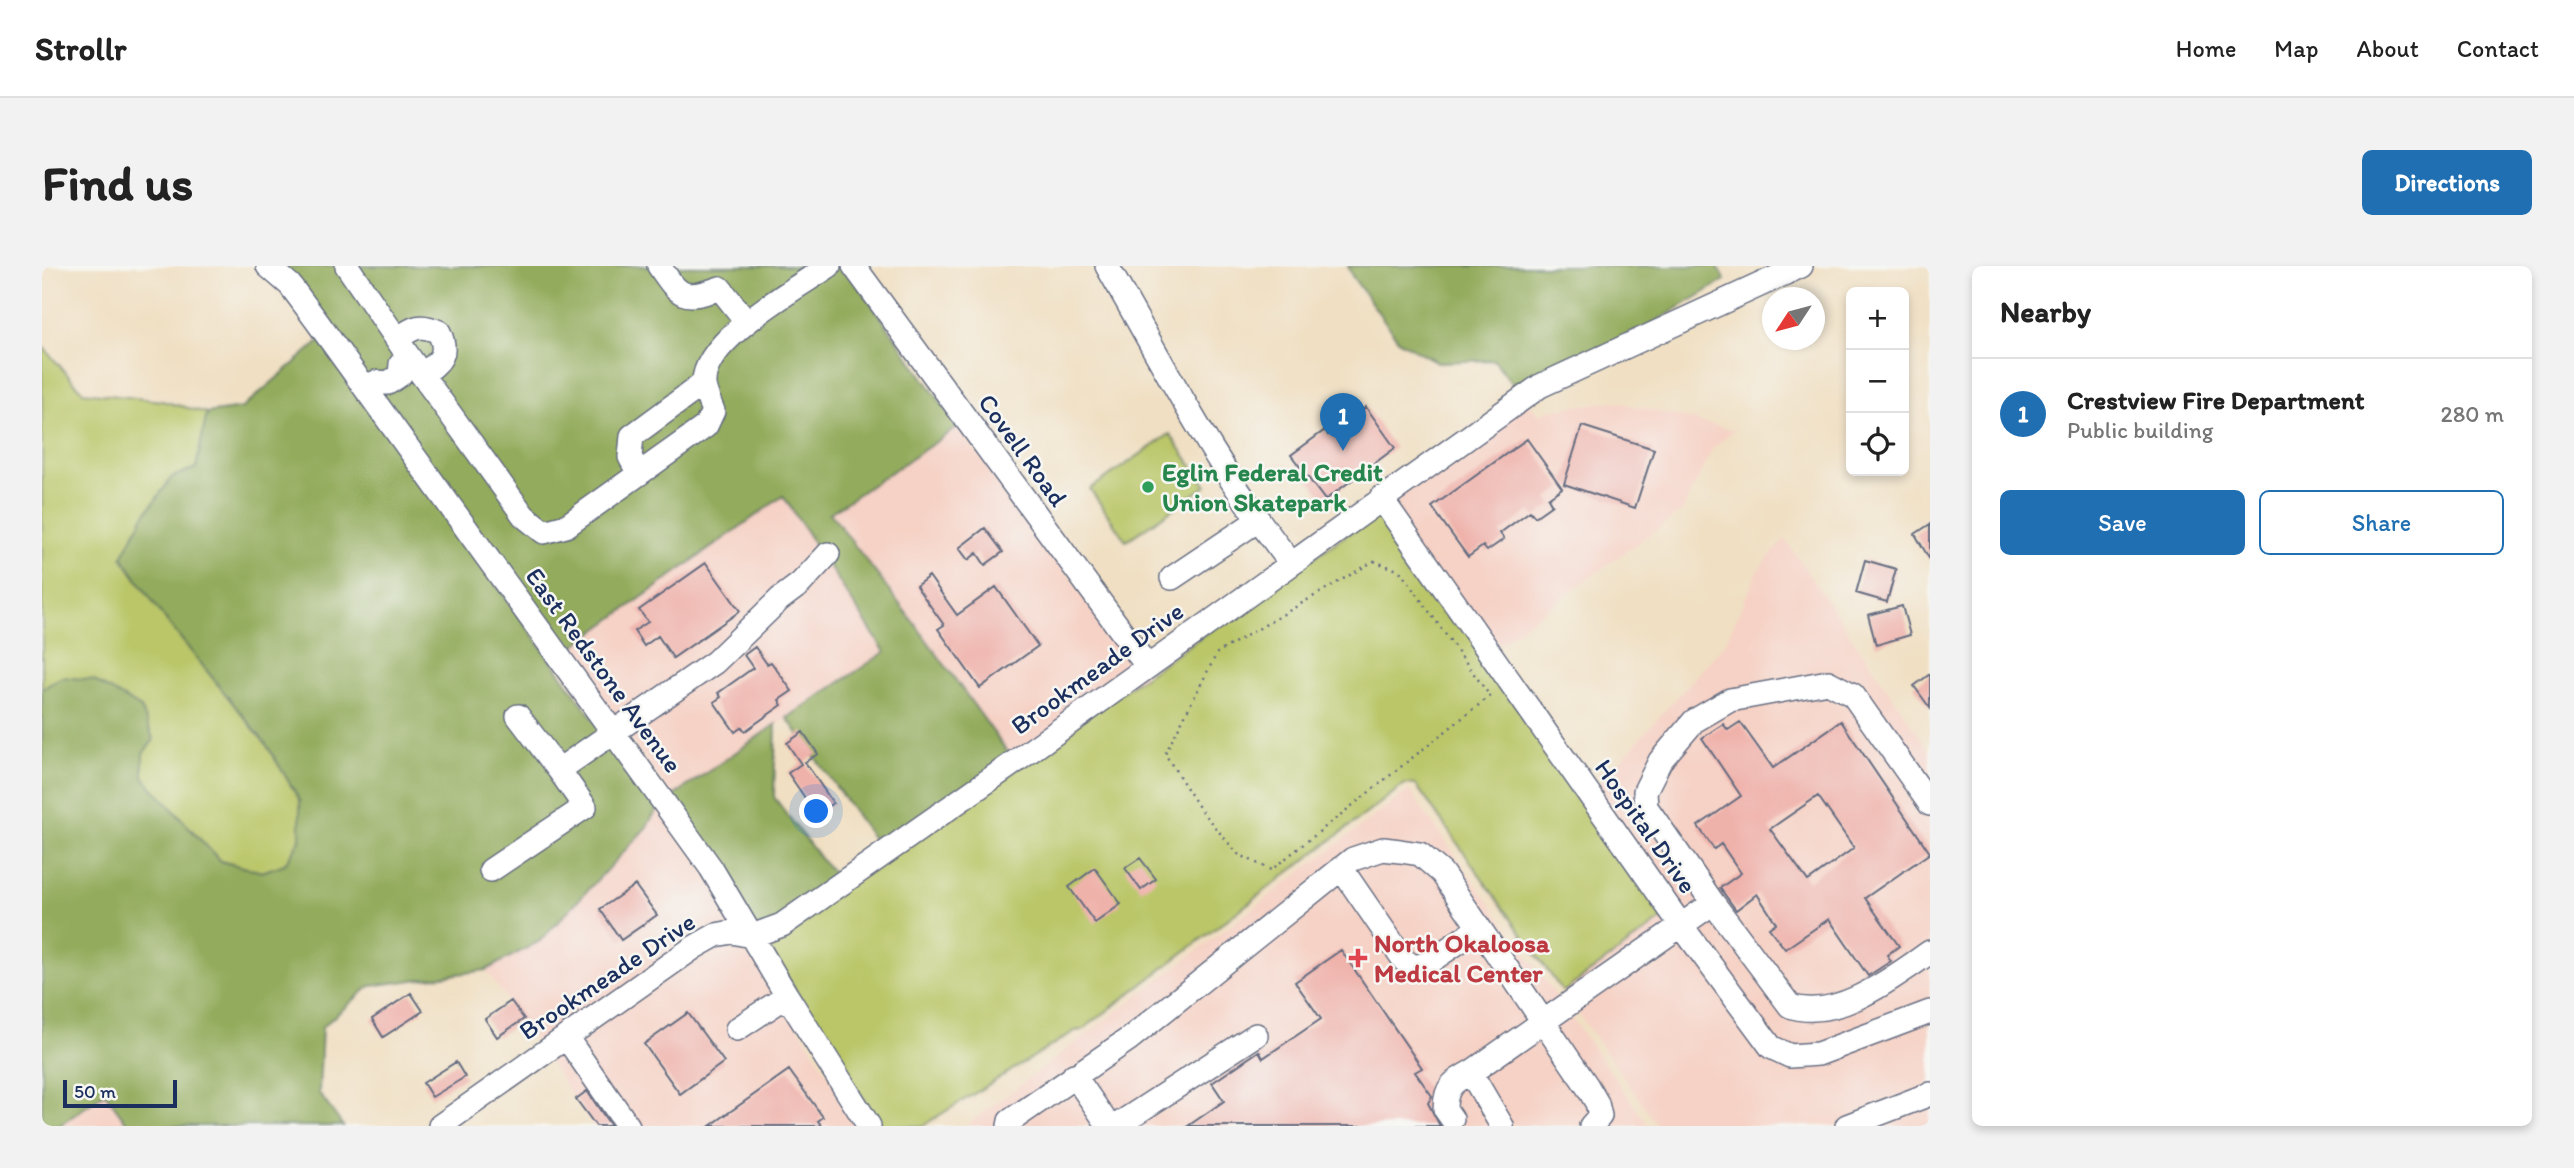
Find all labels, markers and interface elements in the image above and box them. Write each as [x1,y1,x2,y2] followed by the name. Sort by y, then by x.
[35,29,126,68] text: Strollr
[2176,34,2236,63] text: Home
[2274,34,2318,63] text: Map
[2356,34,2419,63] text: About
[2457,34,2539,63] text: Contact
[2362,150,2532,215] button: Directions
[42,153,193,212] text: Find us
[1762,287,1825,350] north arrow
[1846,287,1909,476] map controls
[1846,287,1909,350] button: +
[2000,293,2091,330] text: Nearby
[1846,350,1909,413] button: −
[2067,384,2365,416] text: Crestview Fire Department
[971,387,1075,513] street label: Covell Road
[1320,393,1366,451] pin: 1
[2018,400,2028,428] text: 1
[2441,400,2504,428] text: 280 m
[1846,413,1909,476] button: locate
[2067,416,2213,444] text: Public building
[1162,456,1383,518] place label: Eglin Federal Credit Union Skatepark
[1140,479,1156,495] marker: Eglin Federal Credit Union Skatepark
[2000,490,2245,555] button: Save
[2259,490,2504,555] button: Share
[519,561,689,779] street label: East Redstone Avenue
[1004,595,1190,741] street label: Brookmeade Drive
[1588,753,1704,899] street label: Hospital Drive
[799,794,833,828] your location
[513,905,701,1047] street label: Brookmeade Drive
[1374,927,1550,989] place label: North Okaloosa Medical Center
[1348,948,1368,968] marker: North Okaloosa Medical Center
[63,1077,177,1109] scale bar
[74,1080,116,1103] text: 50 m

